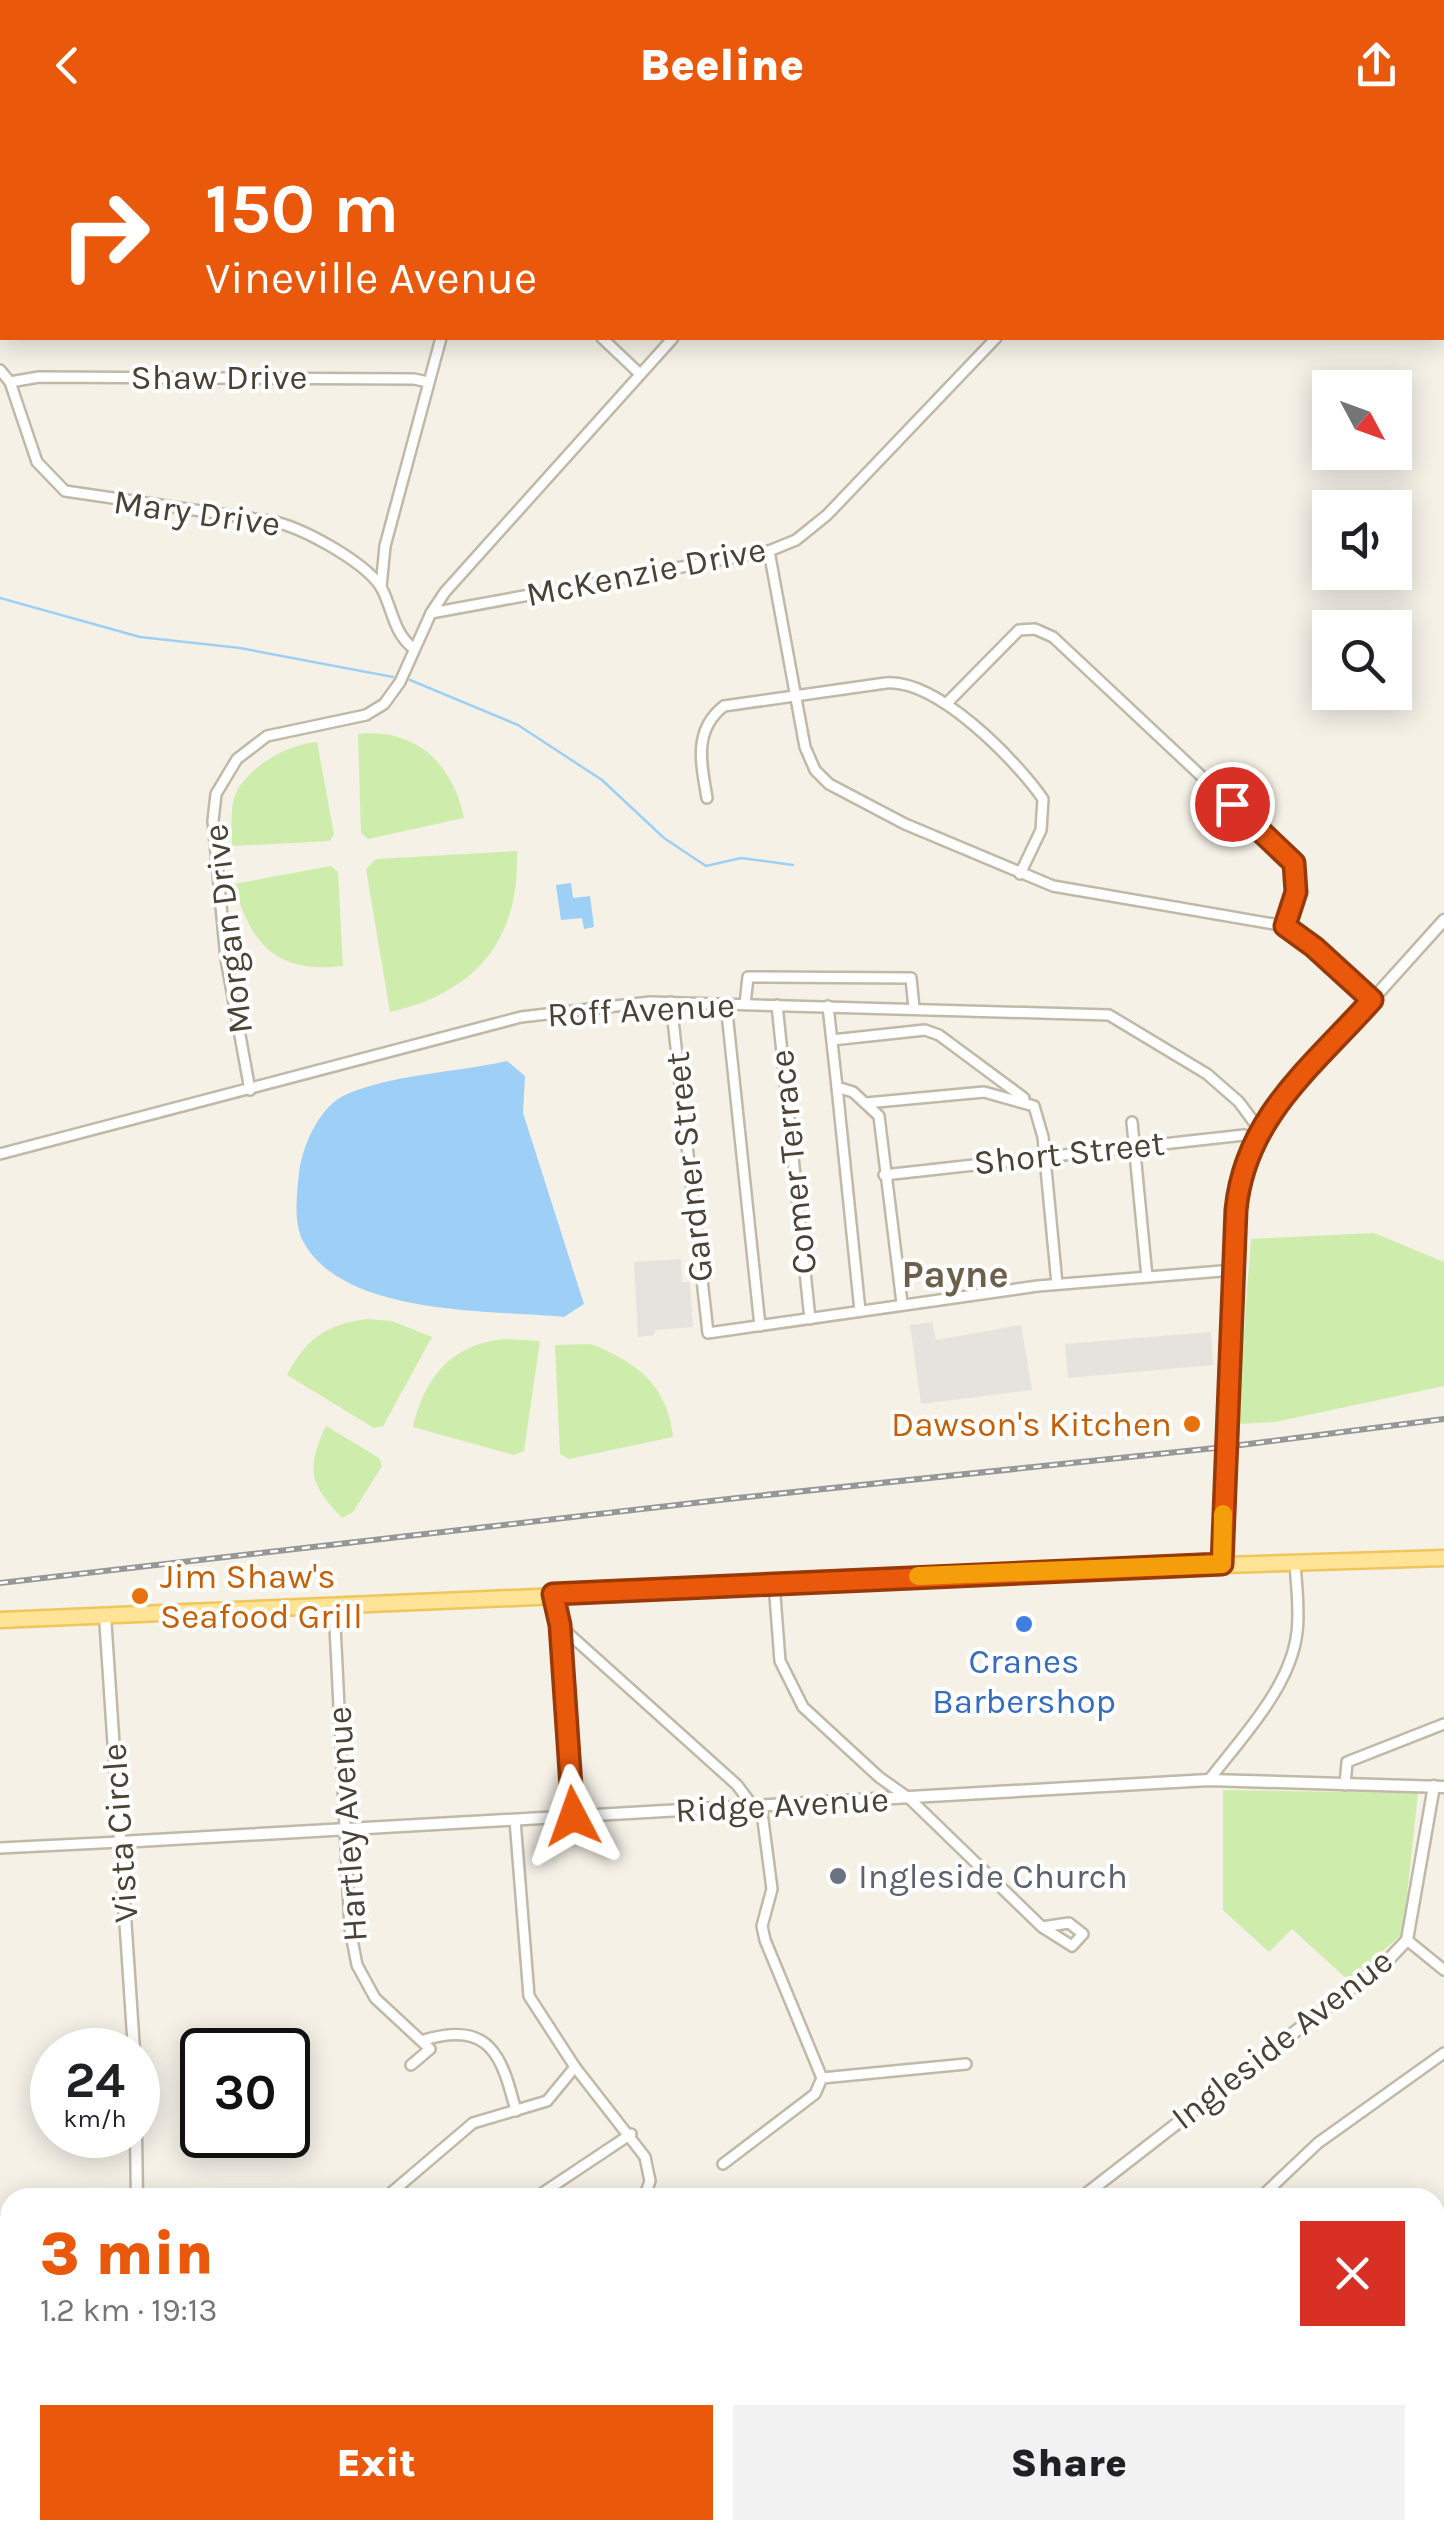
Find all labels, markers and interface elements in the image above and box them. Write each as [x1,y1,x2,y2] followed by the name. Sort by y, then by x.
[40,38,95,93] icon: back
[1349,38,1404,93] icon: share
[640,39,804,91] text: Beeline
[205,168,399,250] text: 150 m
[40,170,170,300] icon: right
[205,252,537,304] text: Vineville Avenue
[131,357,307,398] street label: Shaw Drive
[1312,370,1412,470] north arrow
[1312,370,1412,710] map controls
[111,481,283,545] street label: Mary Drive
[1312,490,1412,590] button: sound
[523,529,769,615] street label: McKenzie Drive
[1312,610,1412,710] button: search
[1190,762,1275,847] pin
[1205,777,1260,832] icon: arrive
[195,822,261,1036] street label: Morgan Drive
[546,985,736,1035] street label: Roff Avenue
[761,1048,825,1276] street label: Comer Terrace
[657,1050,721,1284] street label: Gardner Street
[972,1123,1166,1183] street label: Short Street
[901,1252,1009,1297] district label: Payne
[891,1404,1172,1445] place label: Dawson's Kitchen
[1181,1413,1203,1435] marker: Dawson's Kitchen
[160,1556,363,1637] place label: Jim Shaw's Seafood Grill
[129,1585,151,1607] marker: Jim Shaw's Seafood Grill
[1013,1613,1035,1635] marker: Cranes Barbershop
[932,1641,1116,1722] place label: Cranes Barbershop
[318,1705,376,1943] street label: Hartley Avenue
[93,1742,147,1924] street label: Vista Circle
[521,1764,625,1868] position arrow
[674,1779,890,1831] street label: Ridge Avenue
[858,1856,1128,1897] place label: Ingleside Church
[827,1865,849,1887] marker: Ingleside Church
[1163,1940,1401,2138] street label: Ingleside Avenue
[180,2028,310,2158] speed limit sign: 30
[65,2051,125,2110] text: 24
[63,2104,127,2133] text: km/h
[40,2219,213,2289] text: 3 min
[1300,2221,1405,2326] button: close
[40,2292,217,2329] text: 1.2 km · 19:13
[40,2405,713,2520] button: Exit
[733,2405,1405,2520] button: Share

